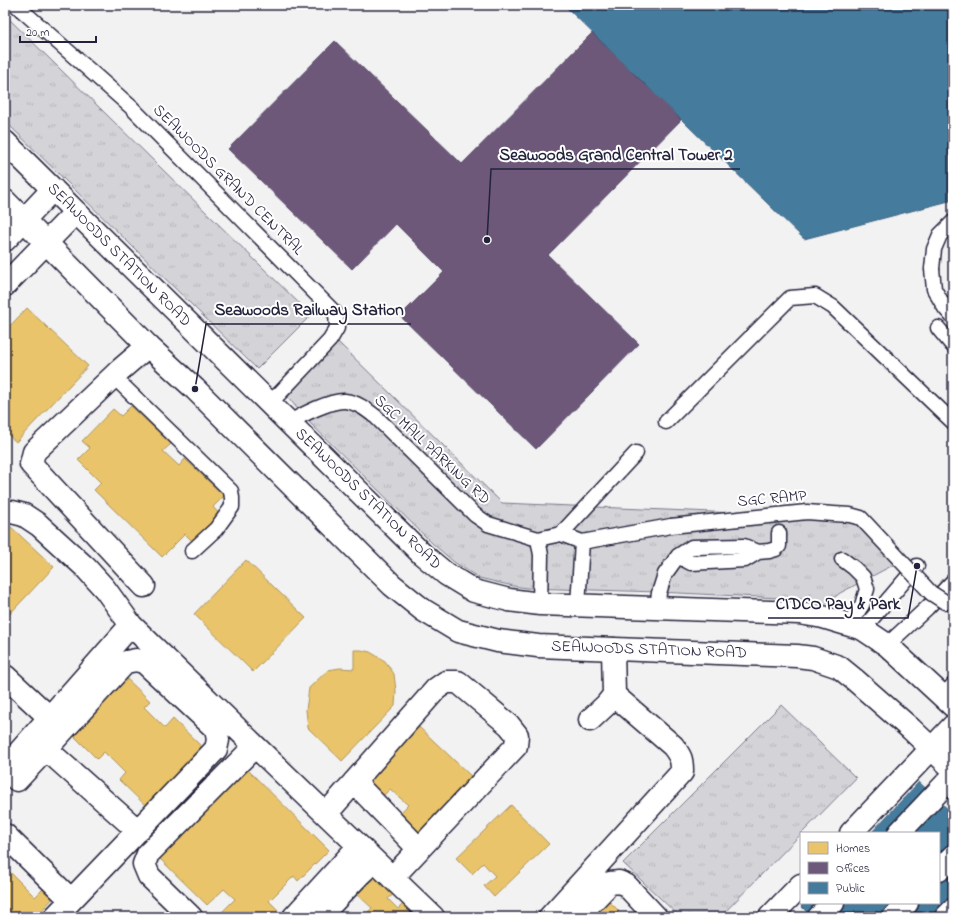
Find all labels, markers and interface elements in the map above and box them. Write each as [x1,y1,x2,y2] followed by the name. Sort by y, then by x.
[20,18,96,44] scale bar
[26,24,49,42] text: 20 m
[147,99,309,261] street label: SEAWOODS GRAND CENTRAL
[491,140,740,169] callout: Seawoods Grand Central Tower 2
[499,143,733,168] text: Seawoods Grand Central Tower 2
[41,177,197,333] street label: SEAWOODS STATION ROAD
[206,295,411,324] callout: Seawoods Railway Station
[214,298,404,325] text: Seawoods Railway Station
[368,389,496,511] street label: SGC MALL PARKING RD
[289,422,447,576] street label: SEAWOODS STATION ROAD
[736,484,808,514] street label: SGC RAMP
[768,589,908,618] callout: CIDCO Pay & Park
[776,592,901,619] text: CIDCO Pay & Park
[551,635,747,665] street label: SEAWOODS STATION ROAD
[800,832,940,904] legend
[836,840,870,858] text: Homes
[836,860,870,878] text: Offices
[836,880,865,898] text: Public

